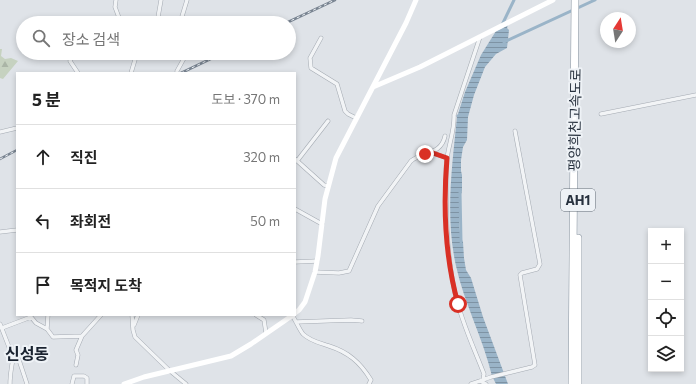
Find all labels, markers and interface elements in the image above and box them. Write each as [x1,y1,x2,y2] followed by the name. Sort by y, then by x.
[600,12,636,48] north arrow
[16,16,296,60] search box
[30,27,52,49] icon: search
[62,30,120,48] text: 장소 검색
[565,68,584,172] street label: 평양희천고속도로
[32,89,61,110] text: 5 분
[212,91,280,107] text: 도보 · 370 m
[416,145,434,163] route end
[32,146,54,168] icon: ahead
[70,148,98,166] text: 직진
[243,149,280,165] text: 320 m
[561,189,595,211] road number: AH1
[32,210,54,232] icon: left
[70,212,111,230] text: 좌회전
[250,213,280,229] text: 50 m
[648,228,684,372] map controls
[648,228,684,264] button: +
[648,264,684,300] button: −
[32,274,54,296] icon: arrive
[70,276,142,294] text: 목적지 도착
[449,295,467,313] route start
[648,300,684,336] button: locate
[648,336,684,372] button: layers
[5,344,49,363] district label: 신성동

